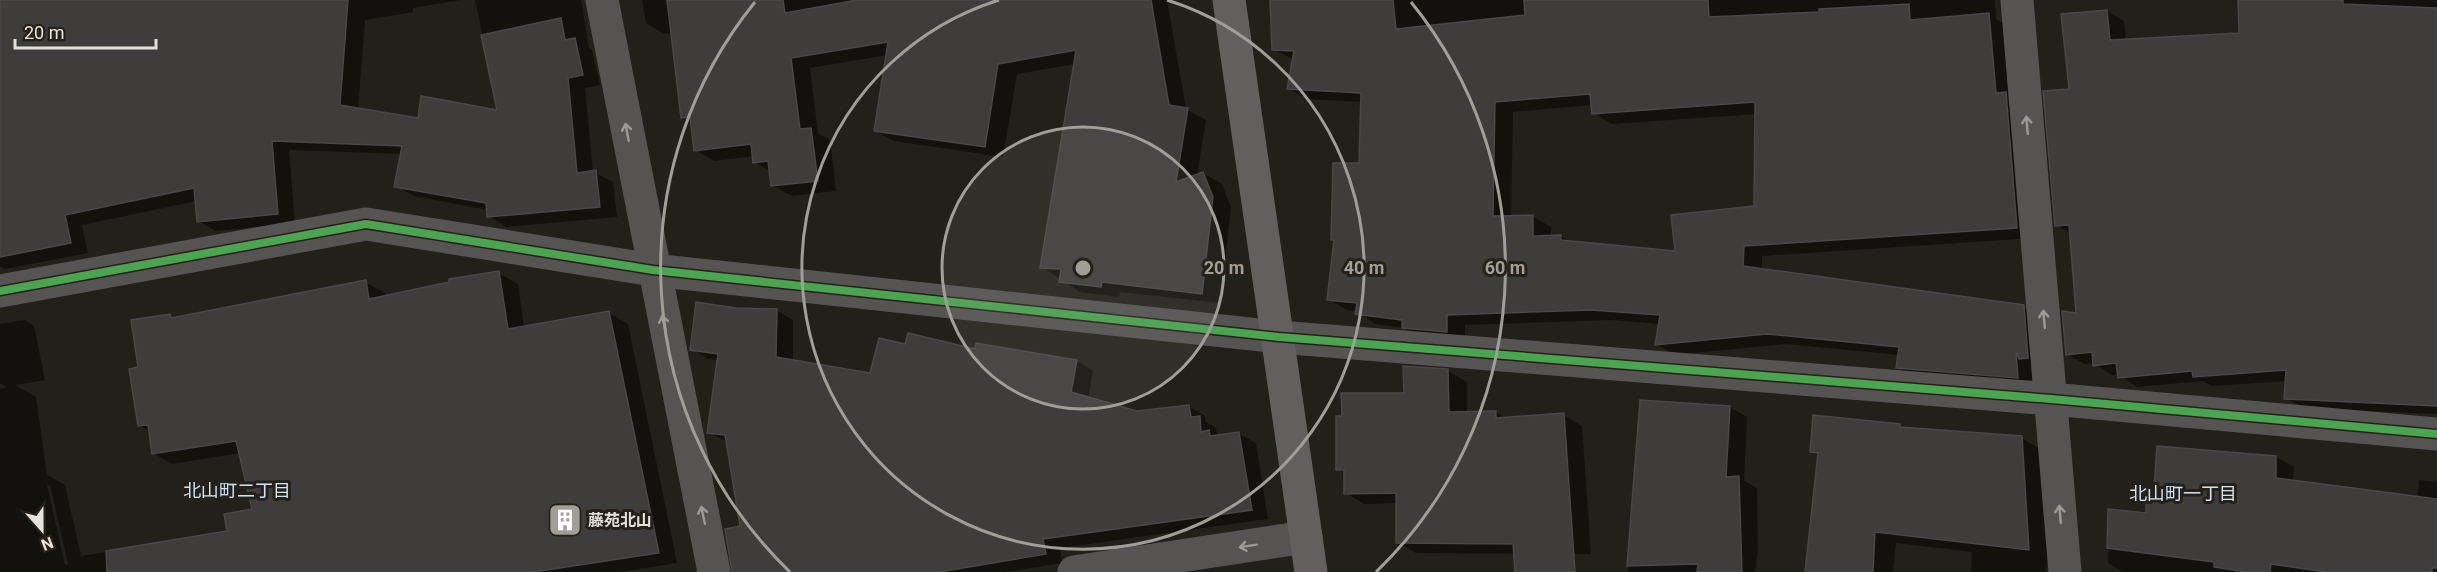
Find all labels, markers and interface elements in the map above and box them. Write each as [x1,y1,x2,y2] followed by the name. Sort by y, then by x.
[15,12,156,50] scale bar
[24,22,64,43] text: 20 m
[2021,116,2032,136] one-way arrow
[621,123,632,142] one-way arrow
[1204,257,1244,278] text: 20 m
[1344,257,1384,278] text: 40 m
[1485,257,1525,278] text: 60 m
[1073,258,1093,278] centre of rings
[2038,310,2049,330] one-way arrow
[658,314,669,334] one-way arrow
[183,480,291,501] district label: 北山町二丁目
[2129,483,2237,504] district label: 北山町一丁目
[12,500,72,560] north arrow
[547,502,583,538] building icon: 藤苑北山
[2054,504,2065,524] one-way arrow
[697,505,708,525] one-way arrow
[588,511,652,530] place label: 藤苑北山
[39,533,56,554] text: N
[1239,540,1258,551] one-way arrow

